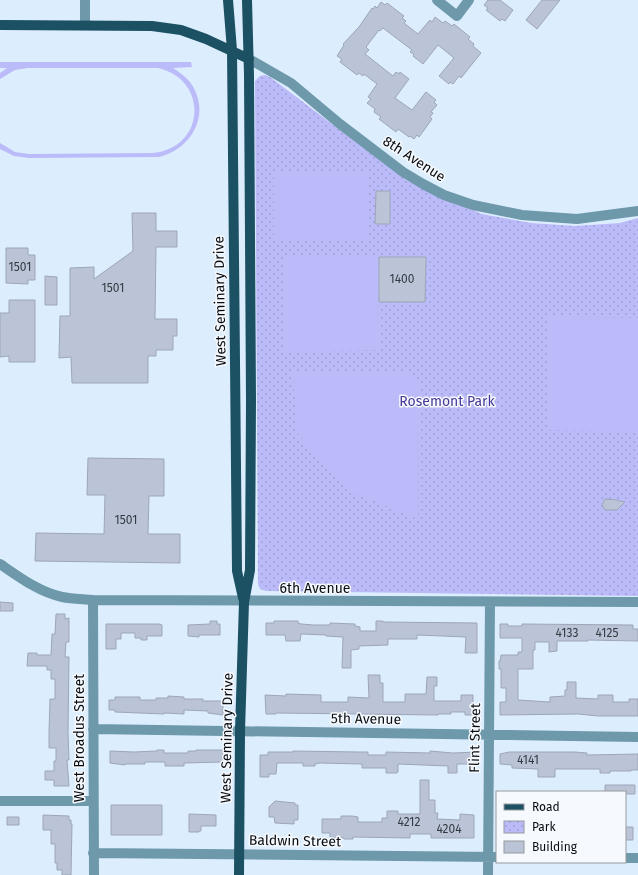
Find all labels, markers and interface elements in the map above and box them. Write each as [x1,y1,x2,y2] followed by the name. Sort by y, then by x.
[380,132,448,186] street label: 8th Avenue
[210,236,230,366] street label: West Seminary Drive
[9,260,31,274] house number: 1501
[390,272,415,286] house number: 1400
[102,281,124,295] house number: 1501
[399,393,495,410] park label: Rosemont Park
[115,513,137,527] house number: 1501
[280,580,350,597] street label: 6th Avenue
[556,626,578,640] house number: 4133
[596,626,618,640] house number: 4125
[71,673,88,802] street label: West Broadus Street
[217,673,237,803] street label: West Seminary Drive
[466,702,484,773] street label: Flint Street
[331,710,401,728] street label: 5th Avenue
[517,753,539,767] house number: 4141
[496,791,626,863] legend
[532,800,560,814] text: Road
[398,815,421,829] house number: 4212
[532,820,556,834] text: Park
[436,822,462,836] house number: 4204
[249,832,342,850] street label: Baldwin Street
[532,840,578,854] text: Building

